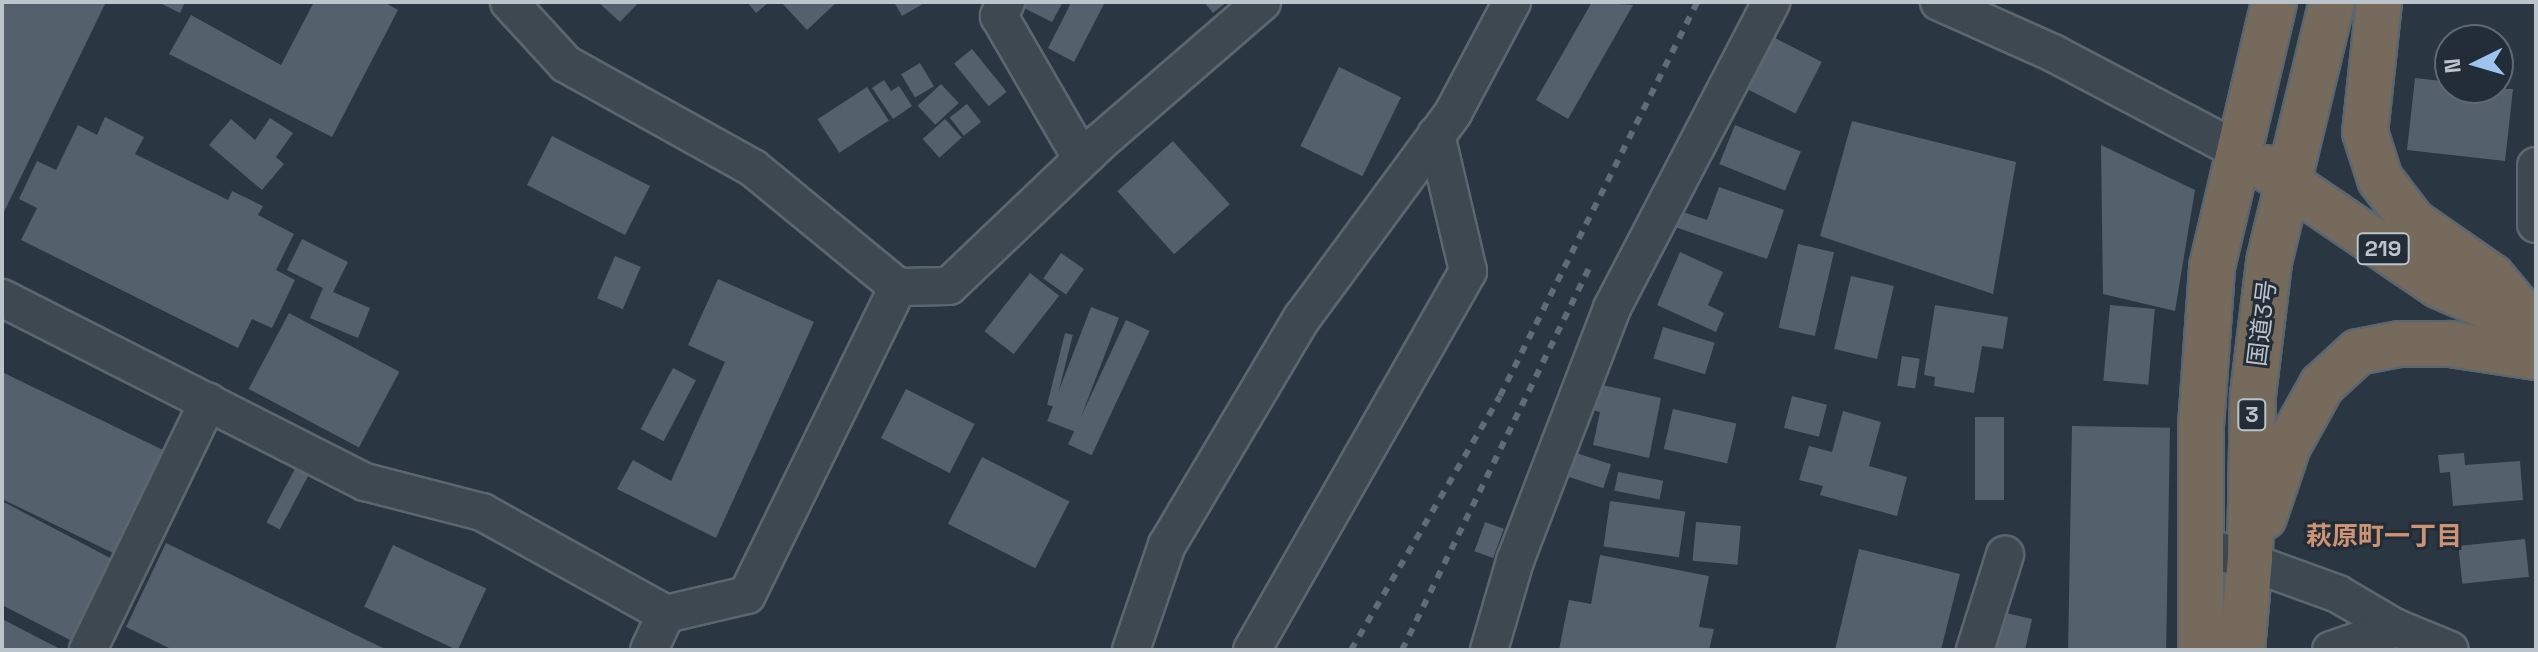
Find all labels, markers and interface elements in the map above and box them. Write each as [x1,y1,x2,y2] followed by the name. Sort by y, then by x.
[2434,24,2514,104] north arrow
[2437,57,2467,74] text: N
[2355,231,2411,267] road number: 219
[2242,278,2282,368] street label: 国道3号
[2236,397,2268,433] road number: 3
[2306,521,2462,553] district label: 萩原町一丁目

